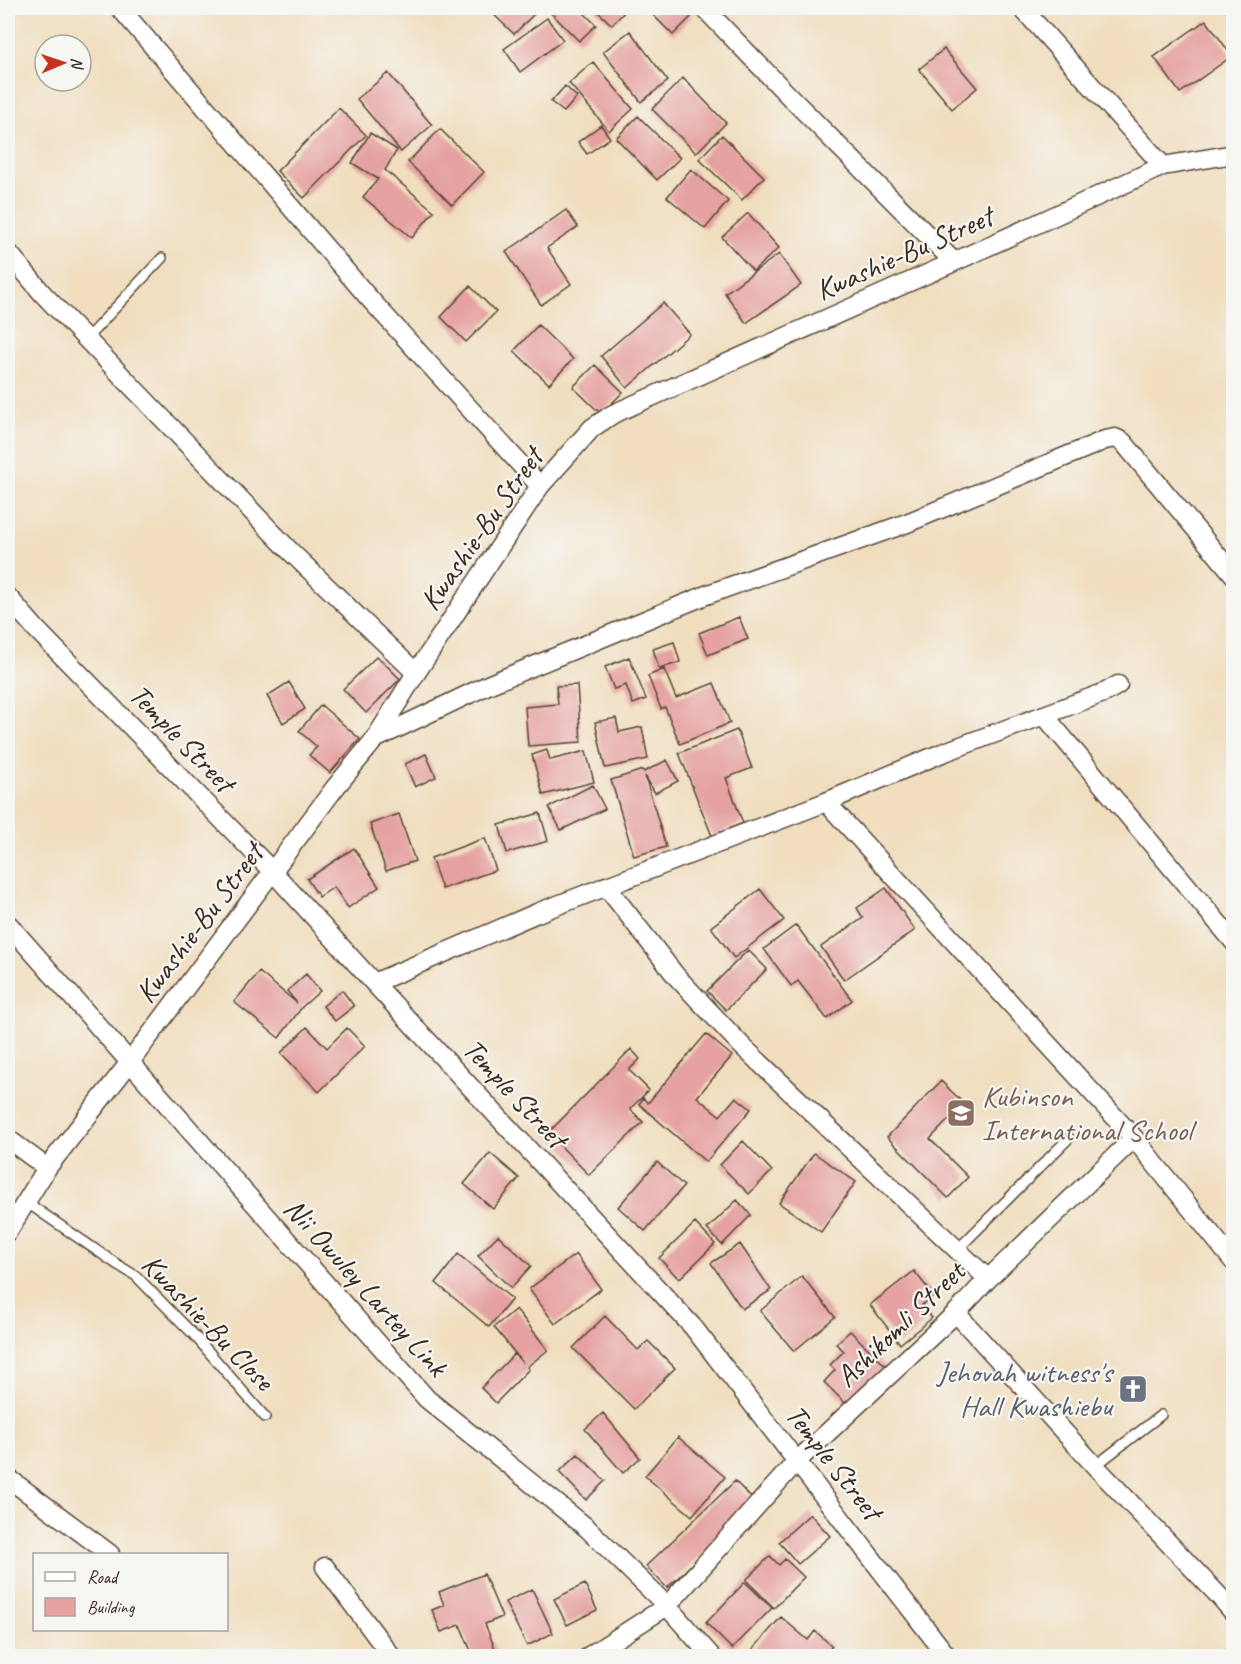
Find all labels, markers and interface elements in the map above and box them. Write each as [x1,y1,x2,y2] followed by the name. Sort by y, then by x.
[33,33,93,93] north arrow
[67,57,87,71] text: N
[809,195,1002,309] street label: Kwashie-Bu Street
[411,437,553,618] street label: Kwashie-Bu Street
[121,676,246,803] street label: Temple Street
[127,832,274,1010] street label: Kwashie-Bu Street
[455,1030,578,1159] street label: Temple Street
[982,1077,1197,1149] place label: Kubinson International School
[945,1097,977,1129] school or university icon: Kubinson International School
[276,1190,457,1386] street label: Nii Owuley Lartey Link
[133,1246,284,1400] street label: Kwashie-Bu Close
[827,1251,975,1395] street label: Ashikomli Street
[935,1353,1115,1425] place label: Jehovah witness's Hall Kwashiebu
[1117,1373,1149,1405] church icon: Jehovah witness's Hall Kwashiebu
[777,1397,893,1531] street label: Temple Street
[33,1553,228,1631] legend
[87,1566,120,1588] text: Road
[87,1596,136,1618] text: Building

